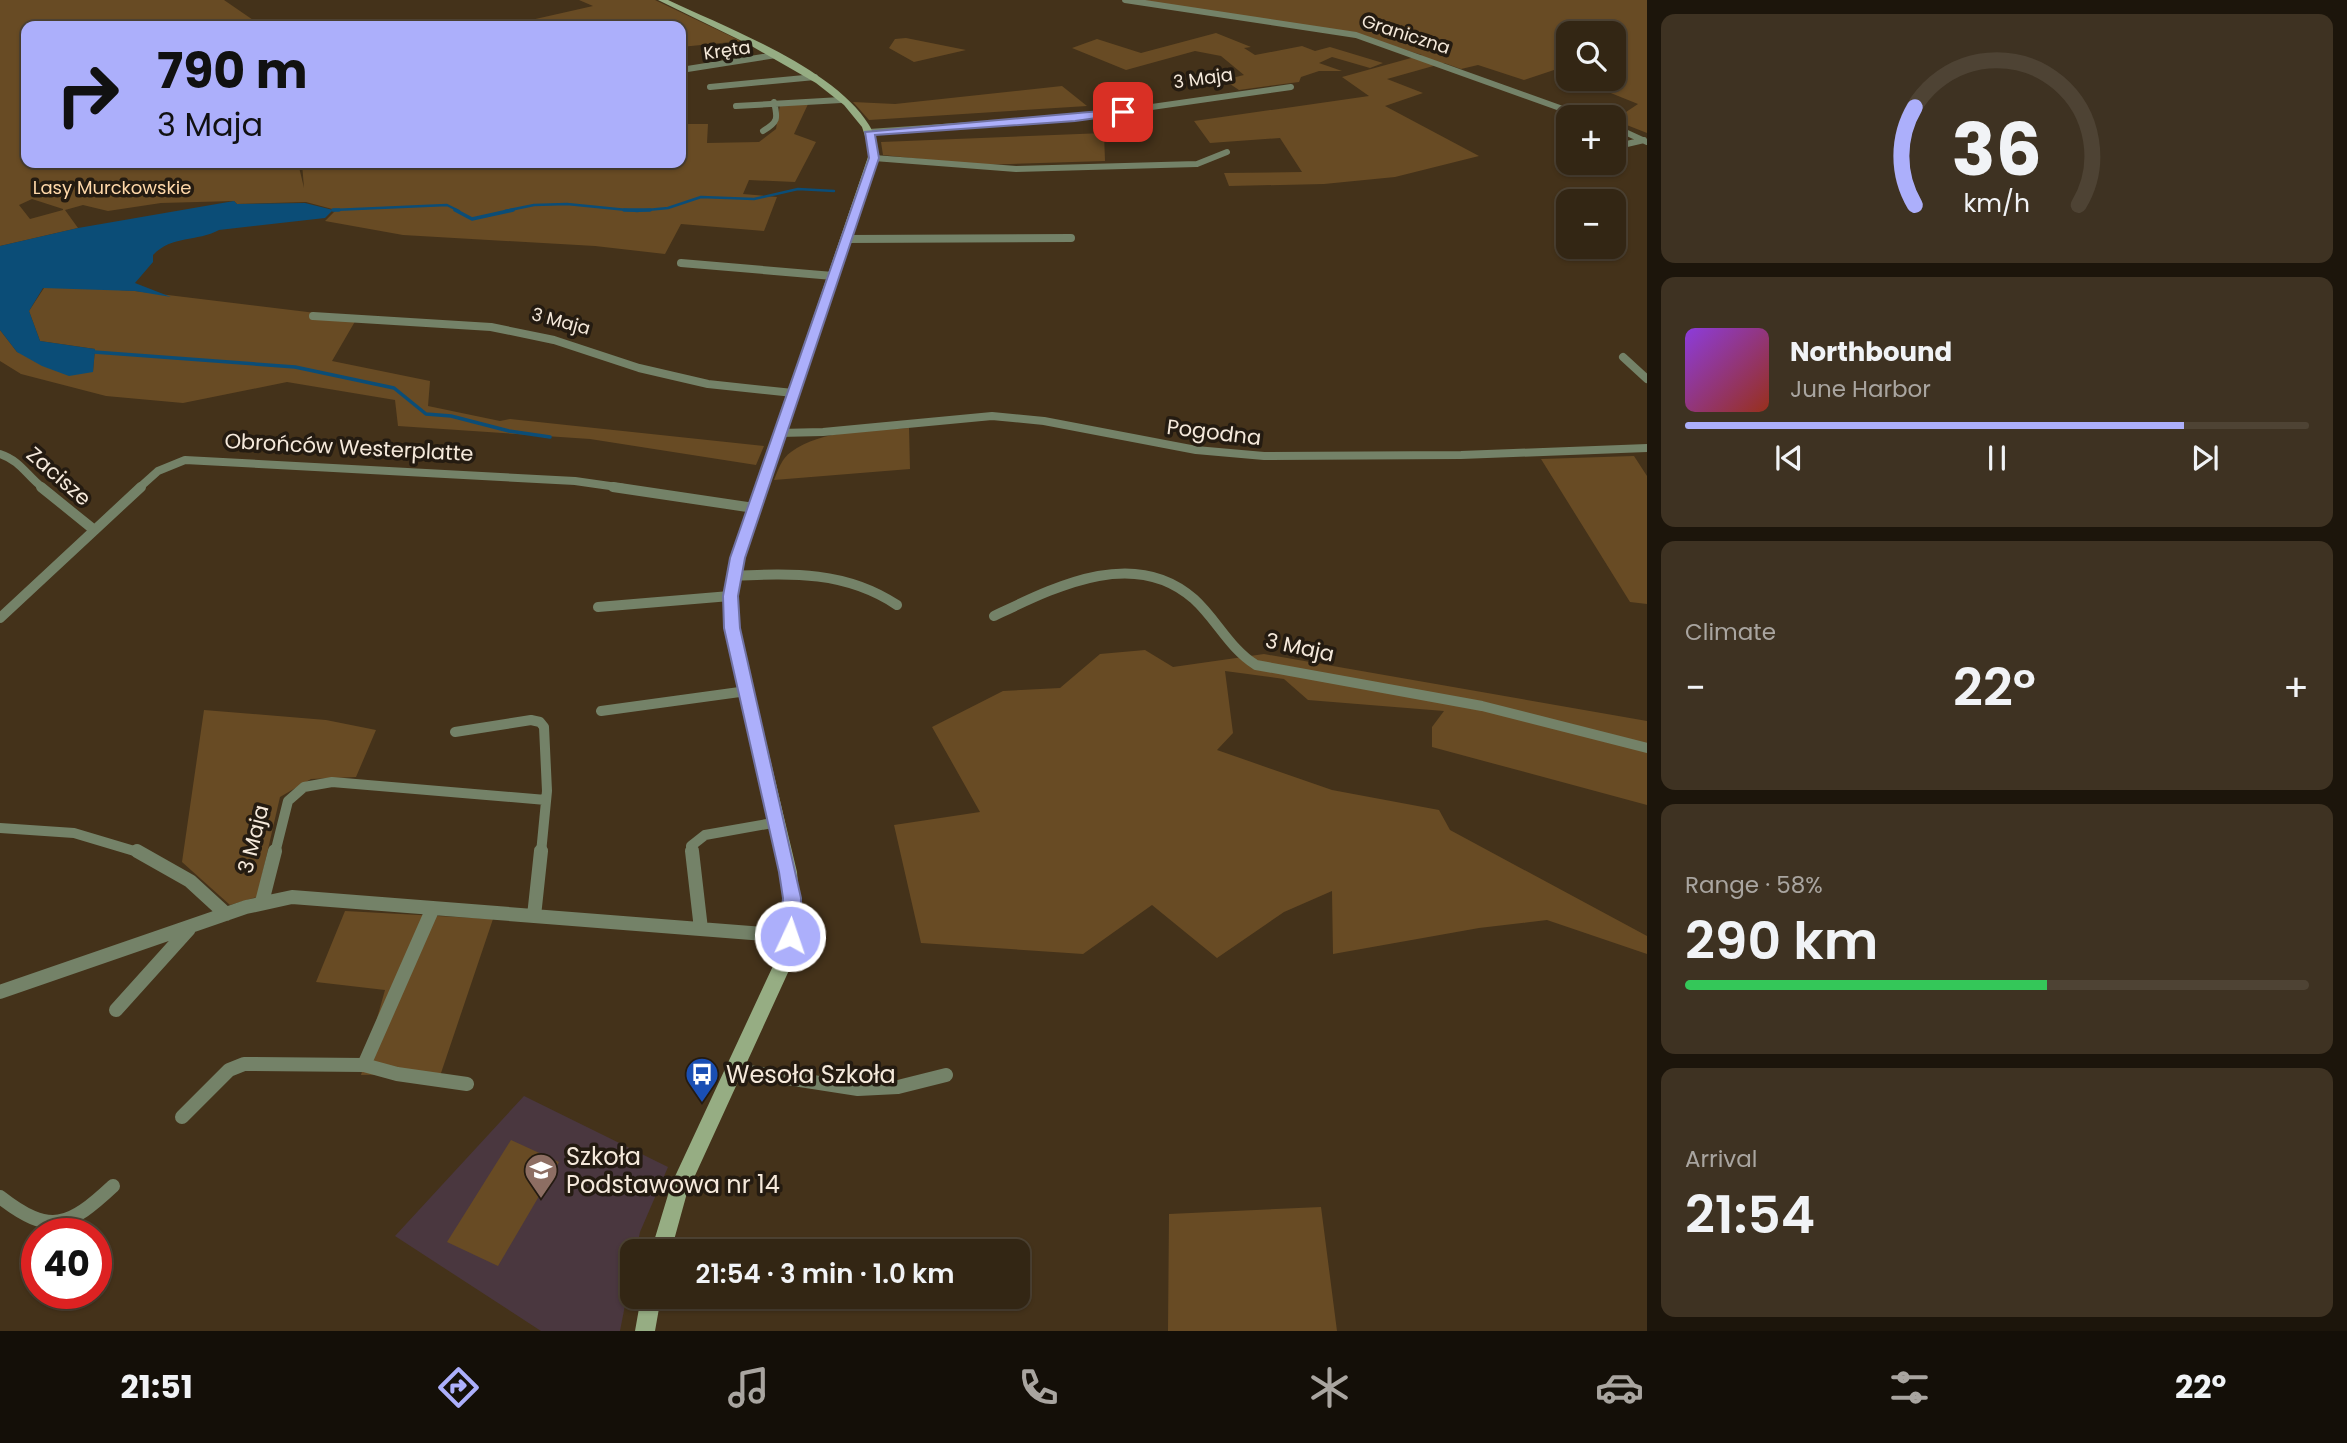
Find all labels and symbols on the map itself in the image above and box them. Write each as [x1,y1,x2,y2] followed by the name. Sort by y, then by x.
[1359,8,1453,60] street label: Graniczna
[702,34,752,66] street label: Kręta
[1172,61,1234,95] street label: 3 Maja
[1093,82,1153,142] pin
[33,175,191,200] park label: Lasy Murckowskie
[529,301,593,341] street label: 3 Maja
[1165,412,1263,452] street label: Pogodna
[224,426,474,468] street label: Obrońców Westerplatte
[20,440,98,512] street label: Zacisze
[1263,626,1337,668] street label: 3 Maja
[231,802,275,876] street label: 3 Maja
[753,899,827,973] position arrow
[683,1055,721,1104] bus stop icon: Wesoła Szkoła
[726,1058,896,1091] place label: Wesoła Szkoła
[566,1140,780,1201] place label: Szkoła Podstawowa nr 14
[522,1151,560,1200] school or university icon: Szkoła Podstawowa nr 14
[21,1218,112,1309] speed limit sign: 40

